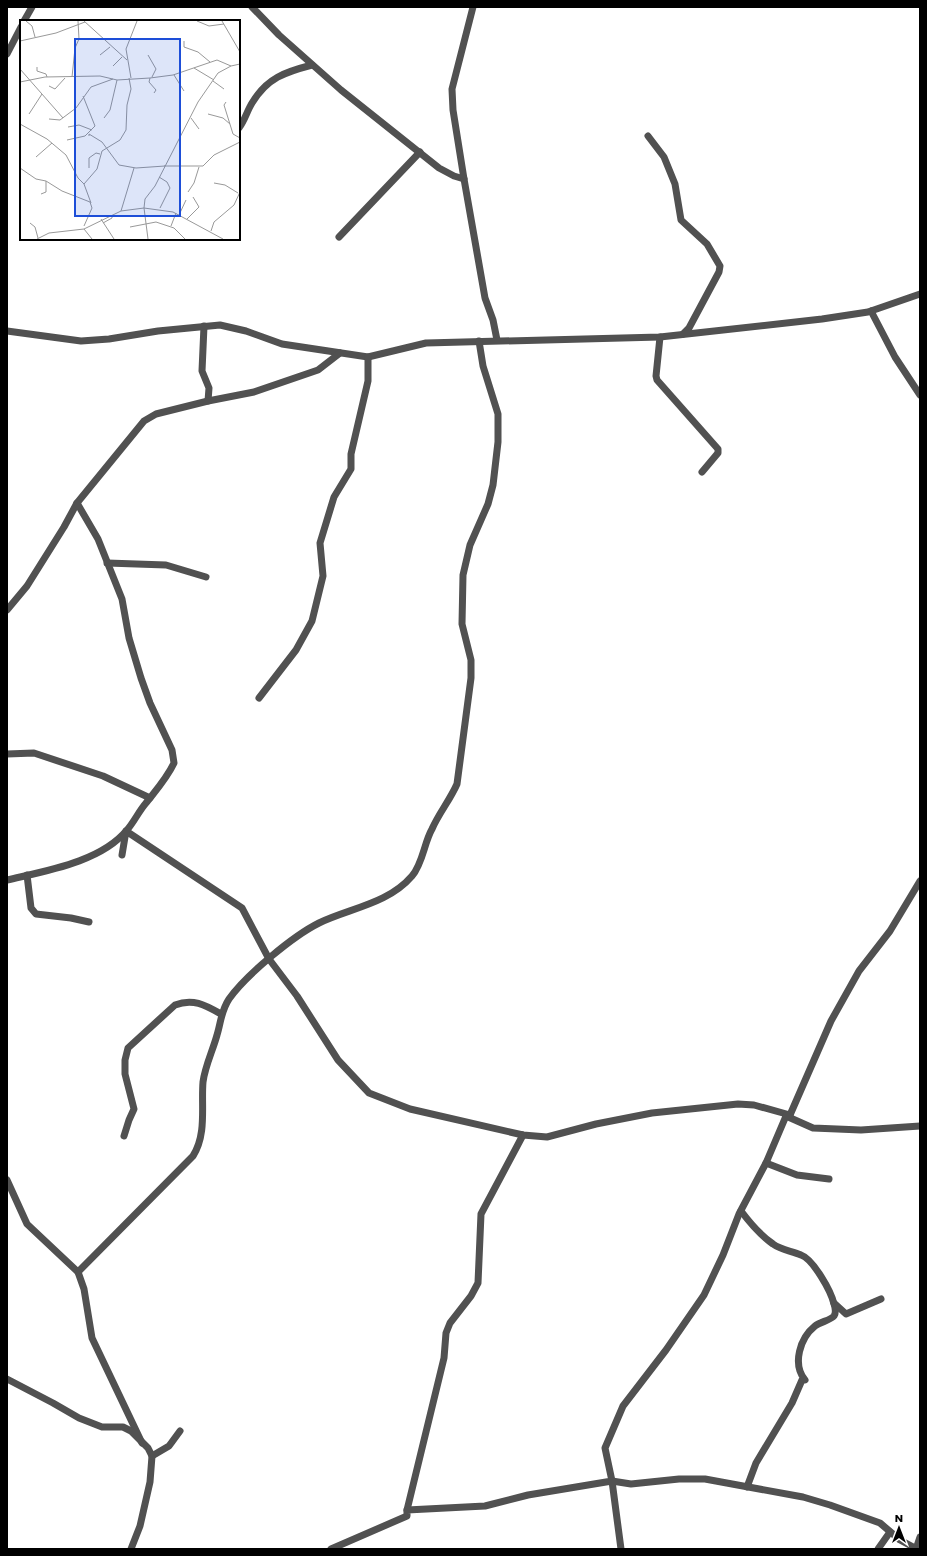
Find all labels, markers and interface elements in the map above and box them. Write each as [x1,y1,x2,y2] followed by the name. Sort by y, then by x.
[20,20,240,240] inset map
[879,1508,919,1548] north arrow
[895,1510,903,1526] text: N

